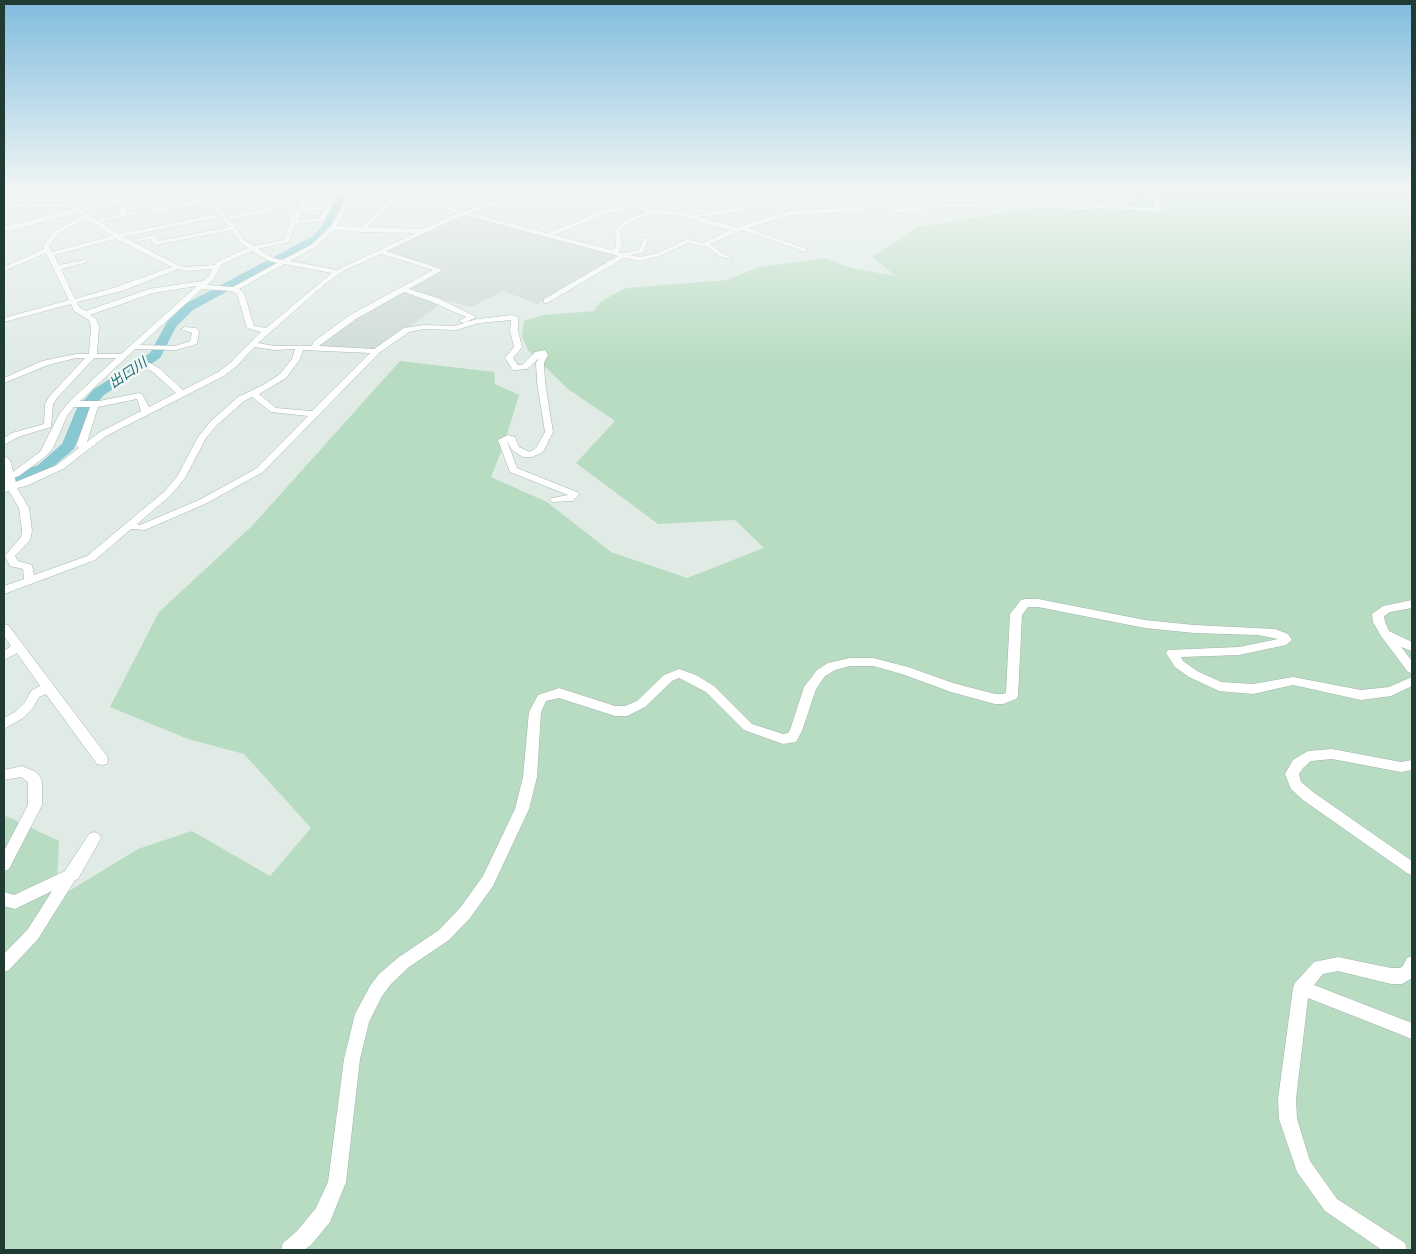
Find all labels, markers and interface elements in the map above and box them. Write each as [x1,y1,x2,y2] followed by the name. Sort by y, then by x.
[106,354,150,392] water label: 出口川

